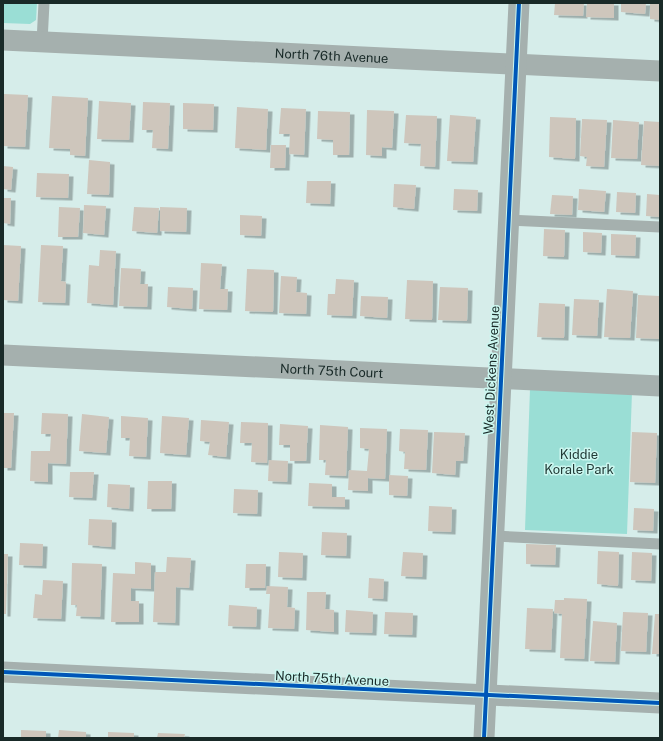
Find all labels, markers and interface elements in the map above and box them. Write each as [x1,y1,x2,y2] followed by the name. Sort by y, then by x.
[274,46,389,66] street label: North 76th Avenue
[481,305,502,435] street label: West Dickens Avenue
[280,361,384,381] street label: North 75th Court
[544,447,614,477] park label: Kiddie Korale Park
[275,668,389,689] street label: North 75th Avenue

